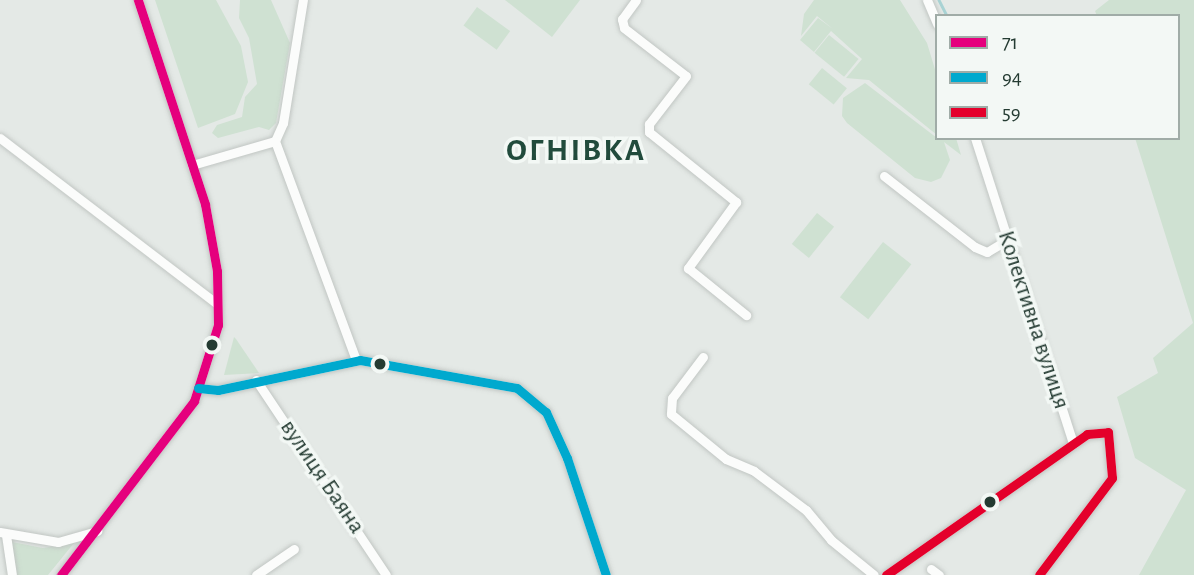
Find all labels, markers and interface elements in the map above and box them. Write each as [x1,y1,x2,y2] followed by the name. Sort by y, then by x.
[935,14,1180,140] legend
[1002,32,1018,53] text: 71
[1002,67,1022,88] text: 94
[1002,102,1021,123] text: 59
[507,131,645,169] district label: ОГНІВКА
[991,227,1075,413] street label: Колективна вулиця
[205,338,219,352] unlabelled marker
[373,357,387,371] unlabelled marker
[273,414,371,540] street label: вулиця Баяна
[983,495,997,509] unlabelled marker

